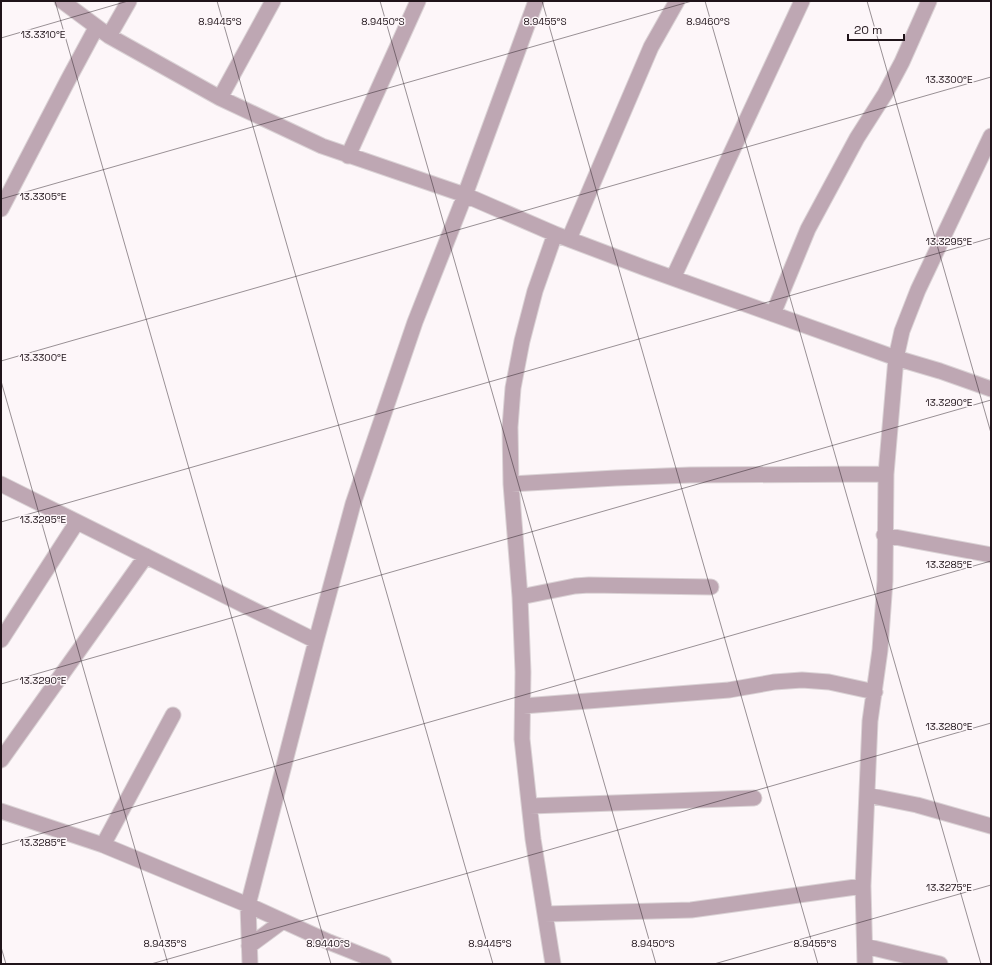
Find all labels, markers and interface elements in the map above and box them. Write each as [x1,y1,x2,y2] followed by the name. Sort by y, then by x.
[198,15,242,28] text: 8.9445°S
[361,15,405,28] text: 8.9450°S
[523,15,567,28] text: 8.9455°S
[686,15,730,28] text: 8.9460°S
[848,16,904,42] scale bar
[854,22,882,38] text: 20 m
[21,28,66,41] text: 13.3310°E
[925,73,973,86] text: 13.3300°E
[20,190,67,203] text: 13.3305°E
[926,235,973,248] text: 13.3295°E
[19,351,67,364] text: 13.3300°E
[926,396,973,409] text: 13.3290°E
[20,513,67,526] text: 13.3295°E
[926,558,973,571] text: 13.3285°E
[20,674,67,687] text: 13.3290°E
[926,720,973,733] text: 13.3280°E
[20,836,67,849] text: 13.3285°E
[926,881,972,894] text: 13.3275°E
[143,937,187,950] text: 8.9435°S
[306,937,350,950] text: 8.9440°S
[468,937,512,950] text: 8.9445°S
[631,937,675,950] text: 8.9450°S
[793,937,837,950] text: 8.9455°S

